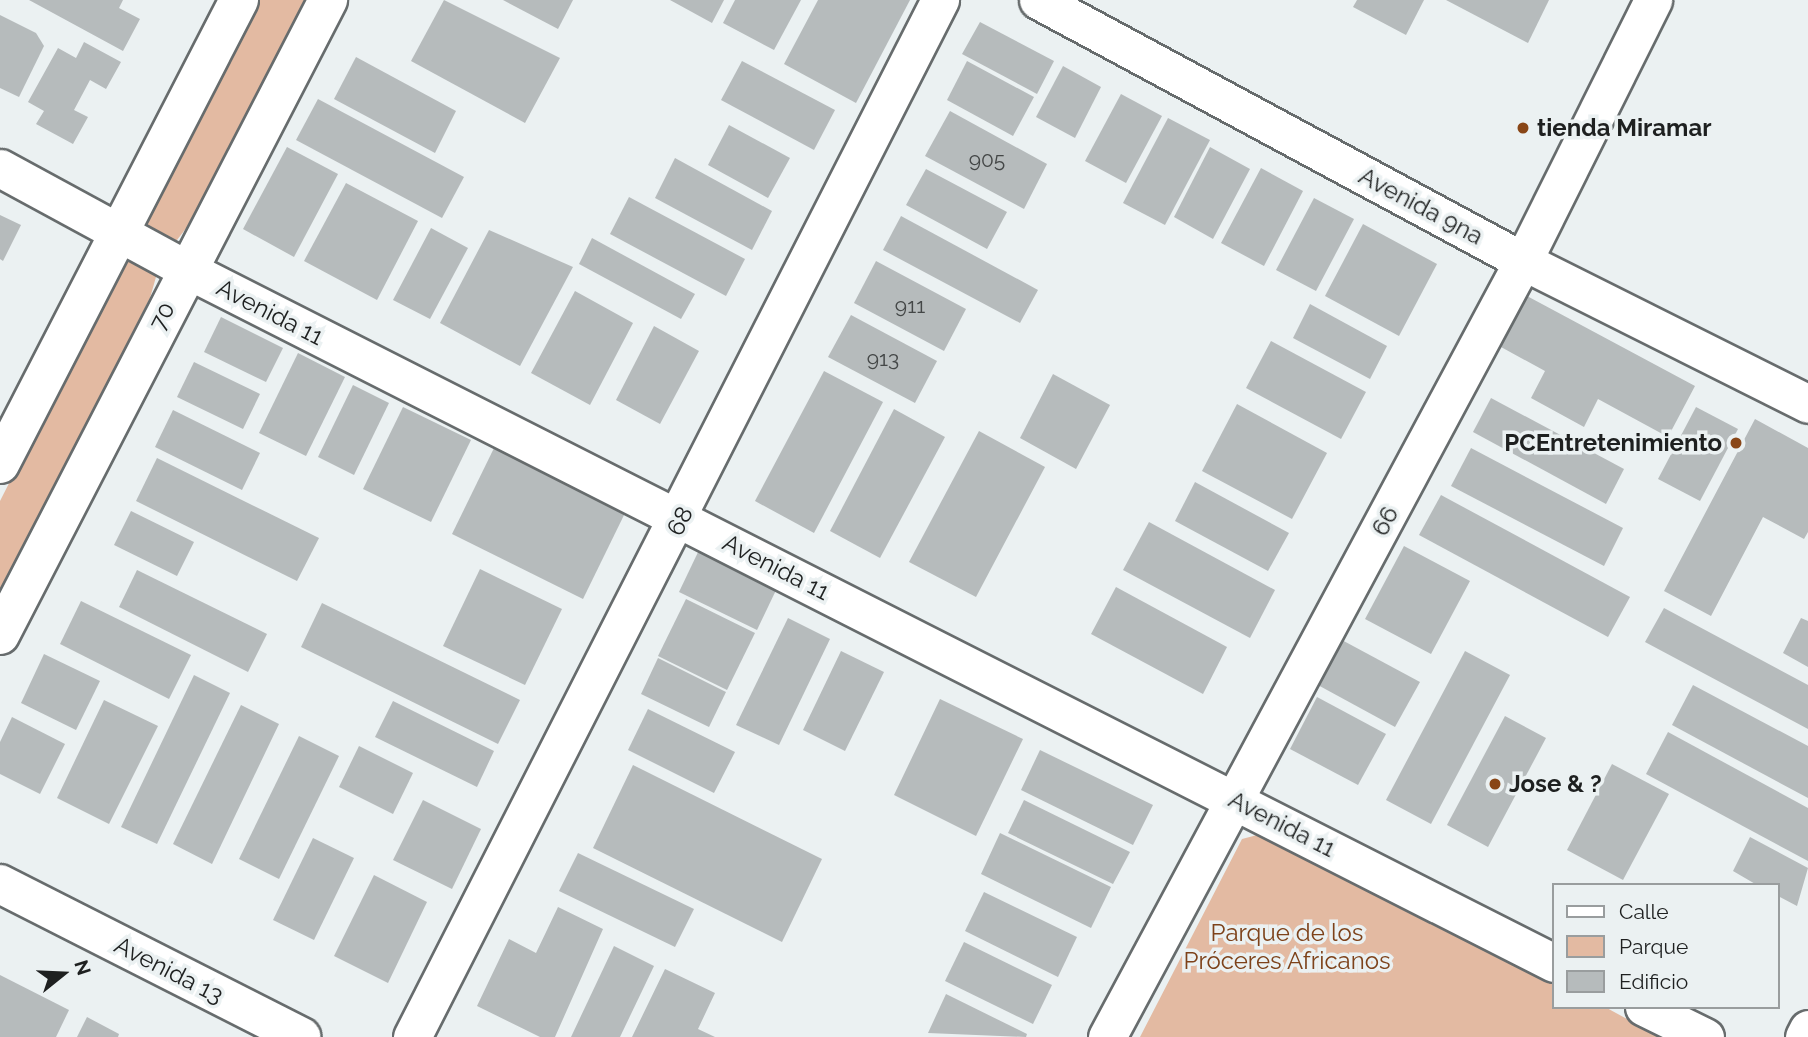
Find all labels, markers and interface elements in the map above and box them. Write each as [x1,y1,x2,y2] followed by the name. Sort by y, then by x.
[1537,114,1712,142] place label: tienda Miramar
[1515,120,1531,136] marker: tienda Miramar
[969,147,1005,173] house number: 905
[1354,161,1488,251] street label: Avenida 9na
[212,273,328,351] street label: Avenida 11
[895,293,925,319] house number: 911
[143,297,181,335] street label: 70
[867,346,899,372] house number: 913
[1504,429,1722,457] place label: PCEntretenimiento
[1728,435,1744,451] marker: PCEntretenimiento
[1365,501,1405,541] street label: 66
[661,502,699,540] street label: 68
[718,528,834,606] street label: Avenida 11
[1509,770,1602,798] place label: Jose & ?
[1487,776,1503,792] marker: Jose & ?
[1224,785,1340,863] street label: Avenida 11
[1552,883,1780,1009] legend
[1619,899,1669,924] text: Calle
[1183,919,1391,975] park label: Parque de los Próceres Africanos
[110,930,228,1010] street label: Avenida 13
[1619,934,1688,959] text: Parque
[28,939,98,1009] north arrow
[70,957,96,978] text: N
[1619,969,1688,994] text: Edificio

